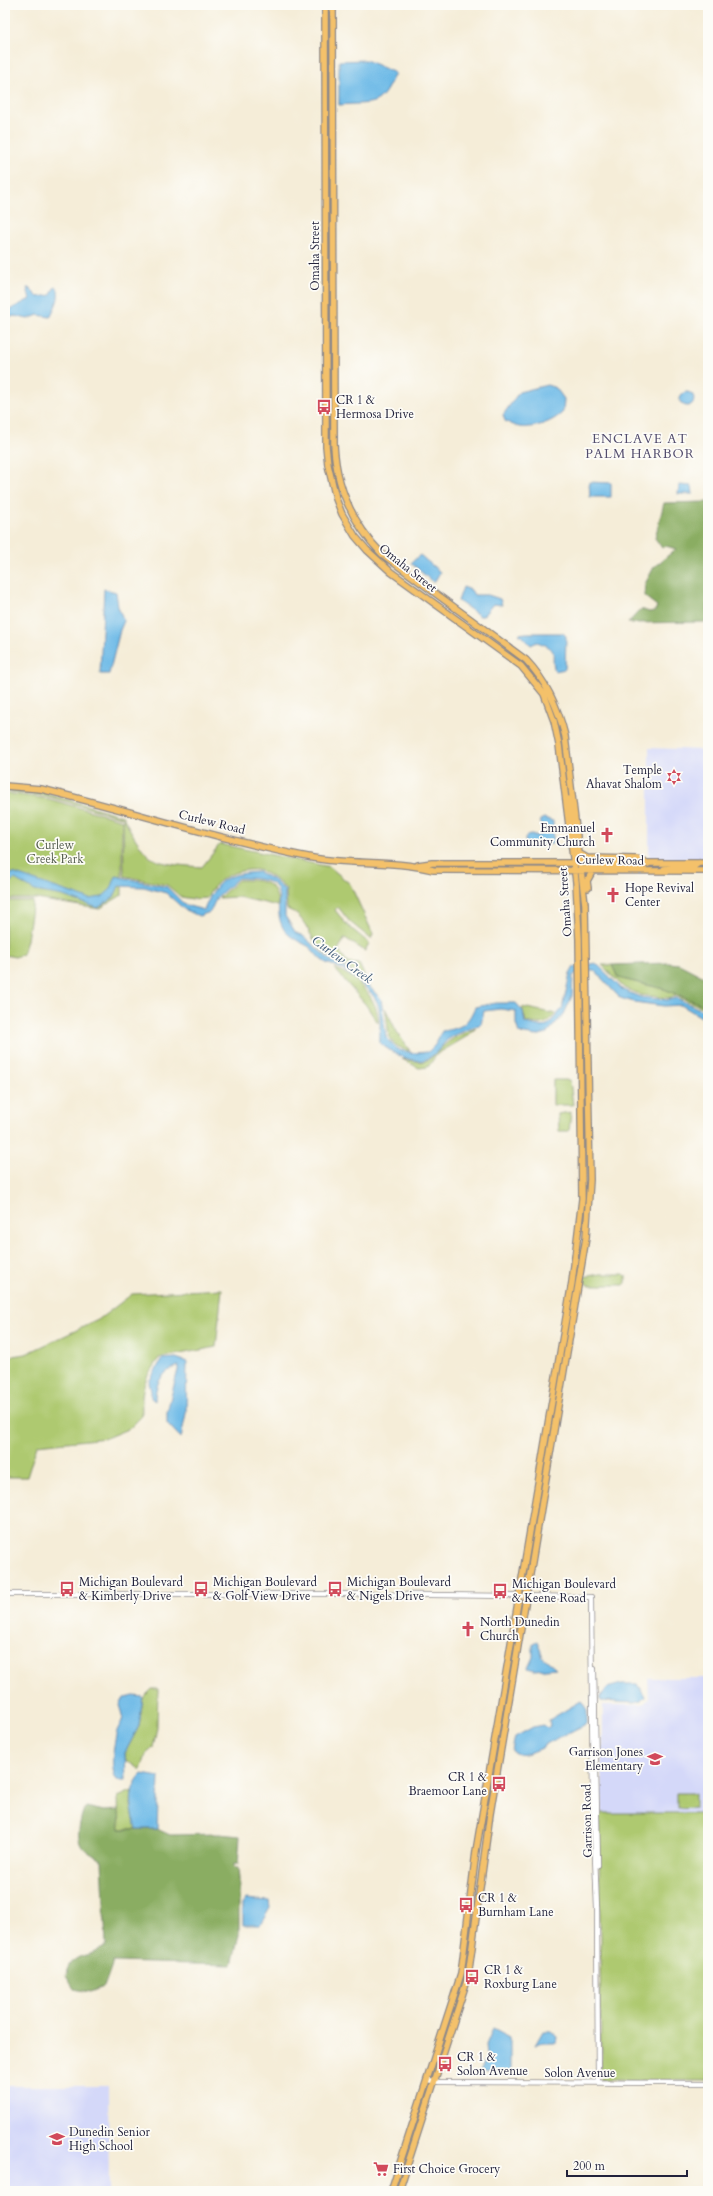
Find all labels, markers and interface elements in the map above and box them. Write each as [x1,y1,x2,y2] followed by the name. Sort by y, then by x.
[307,221,323,291] street label: Omaha Street
[336,392,414,422] place label: CR 1 & Hermosa Drive
[315,398,333,416] bus stop icon: CR 1 & Hermosa Drive
[585,430,695,463] district label: ENCLAVE AT PALM HARBOR
[376,540,440,596] street label: Omaha Street
[586,762,663,792] place label: Temple Ahavat Shalom
[665,768,683,786] synagogue icon: Temple Ahavat Shalom
[177,806,247,838] street label: Curlew Road
[490,820,595,850] place label: Emmanuel Community Church
[598,826,616,844] church icon: Emmanuel Community Church
[26,837,84,867] park label: Curlew Creek Park
[576,851,645,869] street label: Curlew Road
[555,867,575,937] street label: Omaha Street
[625,880,694,910] place label: Hope Revival Center
[604,886,622,904] church icon: Hope Revival Center
[308,931,377,988] water label: Curlew Creek
[79,1574,183,1604] place label: Michigan Boulevard & Kimberly Drive
[213,1574,317,1604] place label: Michigan Boulevard & Golf View Drive
[347,1574,451,1604] place label: Michigan Boulevard & Nigels Drive
[512,1576,616,1606] place label: Michigan Boulevard & Keene Road
[58,1580,76,1598] bus stop icon: Michigan Boulevard & Kimberly Drive
[192,1580,210,1598] bus stop icon: Michigan Boulevard & Golf View Drive
[326,1580,344,1598] bus stop icon: Michigan Boulevard & Nigels Drive
[491,1582,509,1600] bus stop icon: Michigan Boulevard & Keene Road
[480,1614,560,1644] place label: North Dunedin Church
[459,1620,477,1638] church icon: North Dunedin Church
[569,1744,644,1774] place label: Garrison Jones Elementary
[646,1750,664,1768] school or university icon: Garrison Jones Elementary
[408,1769,487,1799] place label: CR 1 & Braemoor Lane
[490,1775,508,1793] bus stop icon: CR 1 & Braemoor Lane
[578,1783,596,1858] street label: Garrison Road
[478,1890,554,1920] place label: CR 1 & Burnham Lane
[457,1896,475,1914] bus stop icon: CR 1 & Burnham Lane
[484,1962,557,1992] place label: CR 1 & Roxburg Lane
[463,1968,481,1986] bus stop icon: CR 1 & Roxburg Lane
[457,2049,528,2079] place label: CR 1 & Solon Avenue
[436,2055,454,2073] bus stop icon: CR 1 & Solon Avenue
[545,2065,616,2081] street label: Solon Avenue
[69,2124,151,2154] place label: Dunedin Senior High School
[48,2130,66,2148] school or university icon: Dunedin Senior High School
[567,2152,687,2178] scale bar
[573,2158,606,2174] text: 200 m
[372,2160,390,2178] supermarket icon: First Choice Grocery
[393,2161,501,2177] place label: First Choice Grocery

